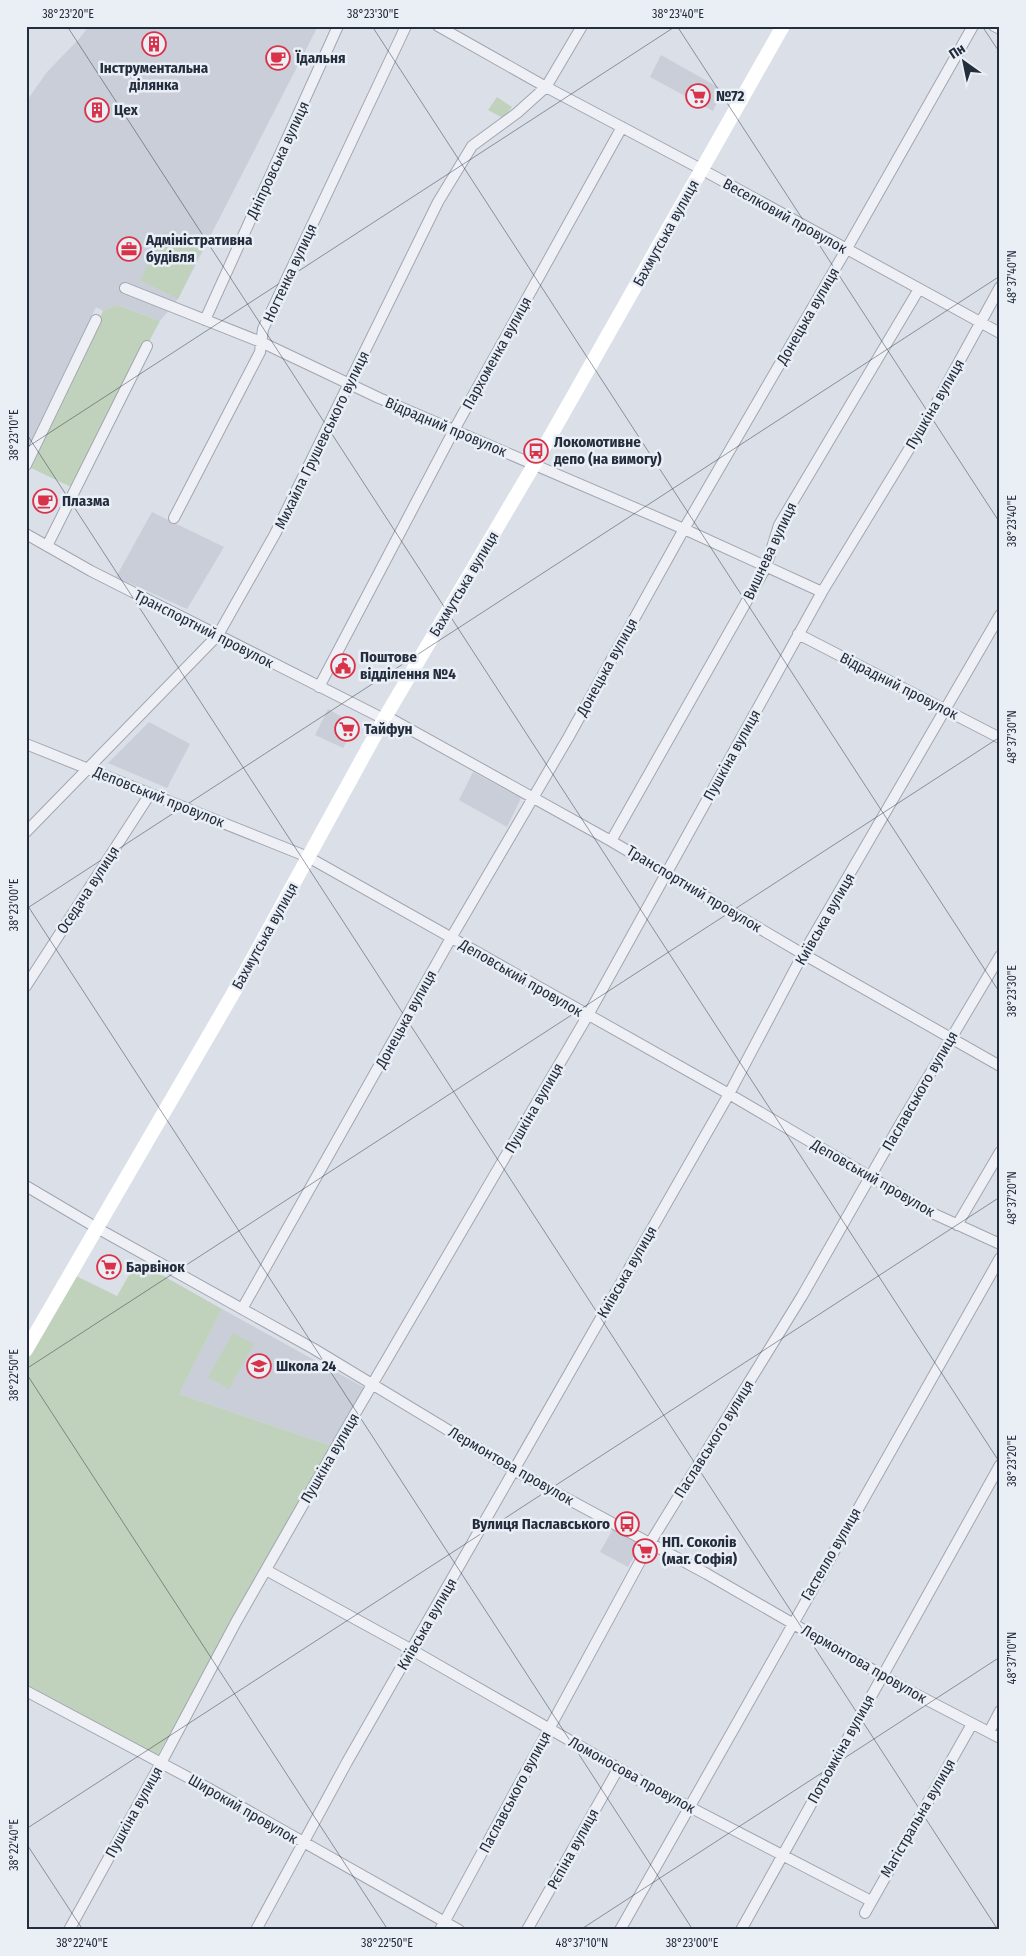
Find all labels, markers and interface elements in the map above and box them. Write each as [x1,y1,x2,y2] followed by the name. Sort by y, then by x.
[42,7,94,21] text: 38°23'20"E
[347,7,399,21] text: 38°23'30"E
[652,7,704,21] text: 38°23'40"E
[141,31,167,57] building icon: Інструментальна ділянка
[938,38,988,88] north arrow
[946,40,968,63] text: Пн
[265,45,291,71] cafe icon: Їдальня
[295,49,345,67] place label: Їдальня
[100,59,209,94] place label: Інструментальна ділянка
[685,83,711,109] supermarket icon: №72
[716,87,745,105] place label: №72
[84,97,110,123] building icon: Цех
[242,98,313,222] street label: Дніпровська вулиця
[114,101,139,119] place label: Цех
[720,174,850,258] street label: Веселковий провулок
[629,176,703,290] street label: Бахмутська вулиця
[259,221,321,325] street label: Ногтенка вулиця
[145,231,253,266] place label: Адміністративна будівля
[116,236,142,262] office icon: Адміністративна будівля
[1005,250,1019,304] text: 48°37'40"N
[772,264,843,369] street label: Донецька вулиця
[459,294,535,412] street label: Пархоменка вулиця
[271,348,373,532] street label: Михайла Грушевського вулиця
[902,356,968,452] street label: Пушкіна вулиця
[383,393,509,461] street label: Відрадний провулок
[7,409,21,461] text: 38°23'10"E
[553,433,662,468] place label: Локомотивне депо (на вимогу)
[523,438,549,464] bus stop icon: Локомотивне депо (на вимогу)
[32,488,58,514] cafe icon: Плазма
[62,492,110,510] place label: Плазма
[1005,495,1019,547] text: 38°23'40"E
[740,499,800,603] street label: Вишнева вулиця
[426,528,502,640] street label: Бахмутська вулиця
[131,586,277,672] street label: Транспортний провулок
[572,615,641,720] street label: Донецька вулиця
[360,648,456,683] place label: Поштове відділення №4
[837,648,961,724] street label: Відрадний провулок
[330,653,356,679] public building icon: Поштове відділення №4
[700,706,764,804] street label: Пушкіна вулиця
[1005,710,1019,764] text: 48°37'30"N
[334,716,360,742] supermarket icon: Тайфун
[364,720,413,738] place label: Тайфун
[90,762,227,831] street label: Деповський провулок
[623,842,765,936] street label: Транспортний провулок
[53,843,123,937] street label: Оседача вулиця
[791,870,859,968] street label: Київська вулиця
[7,878,21,931] text: 38°23'00"E
[228,879,302,993] street label: Бахмутська вулиця
[455,935,586,1021] street label: Деповський провулок
[1005,965,1019,1017] text: 38°23'30"E
[371,967,440,1072] street label: Донецька вулиця
[878,1028,962,1154] street label: Паславського вулиця
[501,1060,567,1156] street label: Пушкіна вулиця
[807,1135,938,1221] street label: Деповський провулок
[1005,1171,1019,1225] text: 48°37'20"N
[593,1223,661,1321] street label: Київська вулиця
[96,1254,122,1280] supermarket icon: Барвінок
[126,1258,185,1276] place label: Барвінок
[7,1349,21,1401] text: 38°22'50"E
[246,1353,272,1379] school or university icon: Школа 24
[276,1357,336,1375] place label: Школа 24
[670,1377,758,1501] street label: Паславського вулиця
[297,1410,363,1506] street label: Пушкіна вулиця
[445,1423,577,1509] street label: Лермонтова провулок
[1005,1435,1019,1487] text: 38°23'20"E
[797,1504,865,1604] street label: Гастелло вулиця
[614,1511,640,1537] bus stop icon: Вулиця Паславського
[472,1515,610,1533] place label: Вулиця Паславського
[662,1533,738,1568] place label: НП. Соколів (маг. Софія)
[632,1538,658,1564] supermarket icon: НП. Соколів (маг. Софія)
[393,1575,461,1673] street label: Київська вулиця
[798,1621,930,1707] street label: Лермонтова провулок
[1005,1632,1019,1684] text: 48°37'10"N
[804,1692,878,1806] street label: Потьомкіна вулиця
[475,1728,555,1856] street label: Паславського вулиця
[565,1733,699,1817] street label: Ломоносова провулок
[877,1756,959,1880] street label: Магістральна вулиця
[102,1763,166,1861] street label: Пушкіна вулиця
[185,1770,301,1848] street label: Широкий провулок
[543,1805,603,1893] street label: Рєпіна вулиця
[7,1819,21,1871] text: 38°22'40"E
[56,1936,108,1950] text: 38°22'40"E
[361,1936,413,1950] text: 38°22'50"E
[556,1936,608,1950] text: 48°37'10"N
[666,1936,719,1950] text: 38°23'00"E

